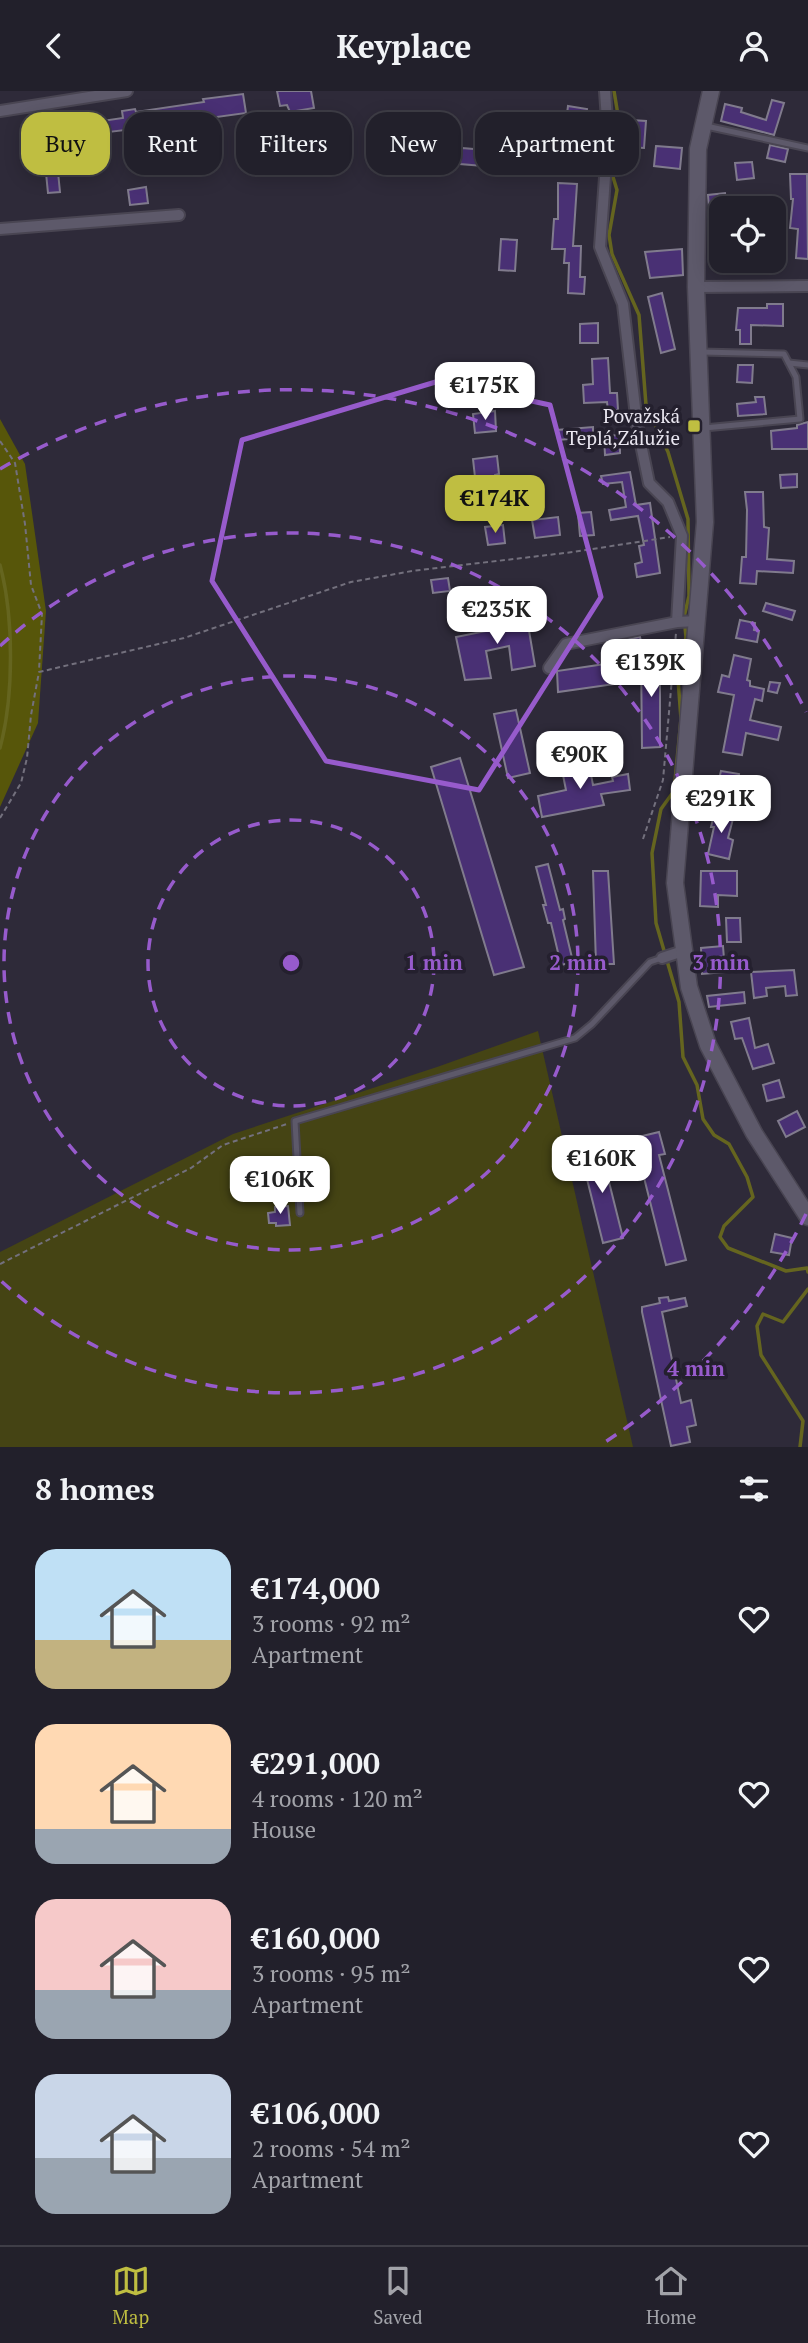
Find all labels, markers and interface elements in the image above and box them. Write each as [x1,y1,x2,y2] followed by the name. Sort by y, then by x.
[337,25,471,67] text: Keyplace
[35,27,73,65] icon: back
[735,27,773,65] icon: person
[21,112,110,175] chip: Buy
[124,112,222,175] chip: Rent
[236,112,352,175] chip: Filters
[366,112,461,175] chip: New
[475,112,639,175] chip: Apartment
[709,196,786,273] map controls
[709,196,786,273] button: locate
[436,363,534,422] pin: €175K
[451,369,519,400] text: €175K
[566,403,680,450] place label: Považská Teplá,Zálužie
[686,418,702,434] marker: Považská Teplá,Zálužie
[446,475,544,535] pin: €174K
[461,482,529,513] text: €174K
[448,587,546,646] pin: €235K
[463,593,531,624] text: €235K
[602,639,700,699] pin: €139K
[617,646,685,677] text: €139K
[539,731,621,791] pin: €90K
[552,738,608,769] text: €90K
[672,775,770,835] pin: €291K
[687,782,755,813] text: €291K
[405,948,463,976] text: 1 min
[549,948,607,976] text: 2 min
[692,948,750,976] text: 3 min
[279,951,303,975] centre of rings
[553,1135,651,1195] pin: €160K
[568,1142,636,1173] text: €160K
[231,1157,329,1216] pin: €106K
[246,1163,314,1194] text: €106K
[667,1354,725,1382] text: 4 min
[35,1469,154,1509] text: 8 homes
[735,1470,773,1508] icon: filters
[252,1568,380,1608] text: €174,000
[91,1577,175,1661] icon: home
[735,1600,773,1638] icon: heart
[252,1608,411,1639] text: 3 rooms · 92 m²
[252,1639,363,1670] text: Apartment
[252,1743,380,1783] text: €291,000
[91,1752,175,1836] icon: home
[735,1775,773,1813] icon: heart
[252,1783,423,1814] text: 4 rooms · 120 m²
[252,1814,316,1845] text: House
[252,1918,380,1958] text: €160,000
[91,1927,175,2011] icon: home
[735,1950,773,1988] icon: heart
[252,1958,411,1989] text: 3 rooms · 95 m²
[252,1989,363,2020] text: Apartment
[252,2093,380,2133] text: €106,000
[91,2102,175,2186] icon: home
[735,2125,773,2163] icon: heart
[252,2133,411,2164] text: 2 rooms · 54 m²
[252,2164,363,2195] text: Apartment
[112,2262,150,2329] tab: Map
[373,2262,422,2329] tab: Saved
[646,2262,696,2329] tab: Home

